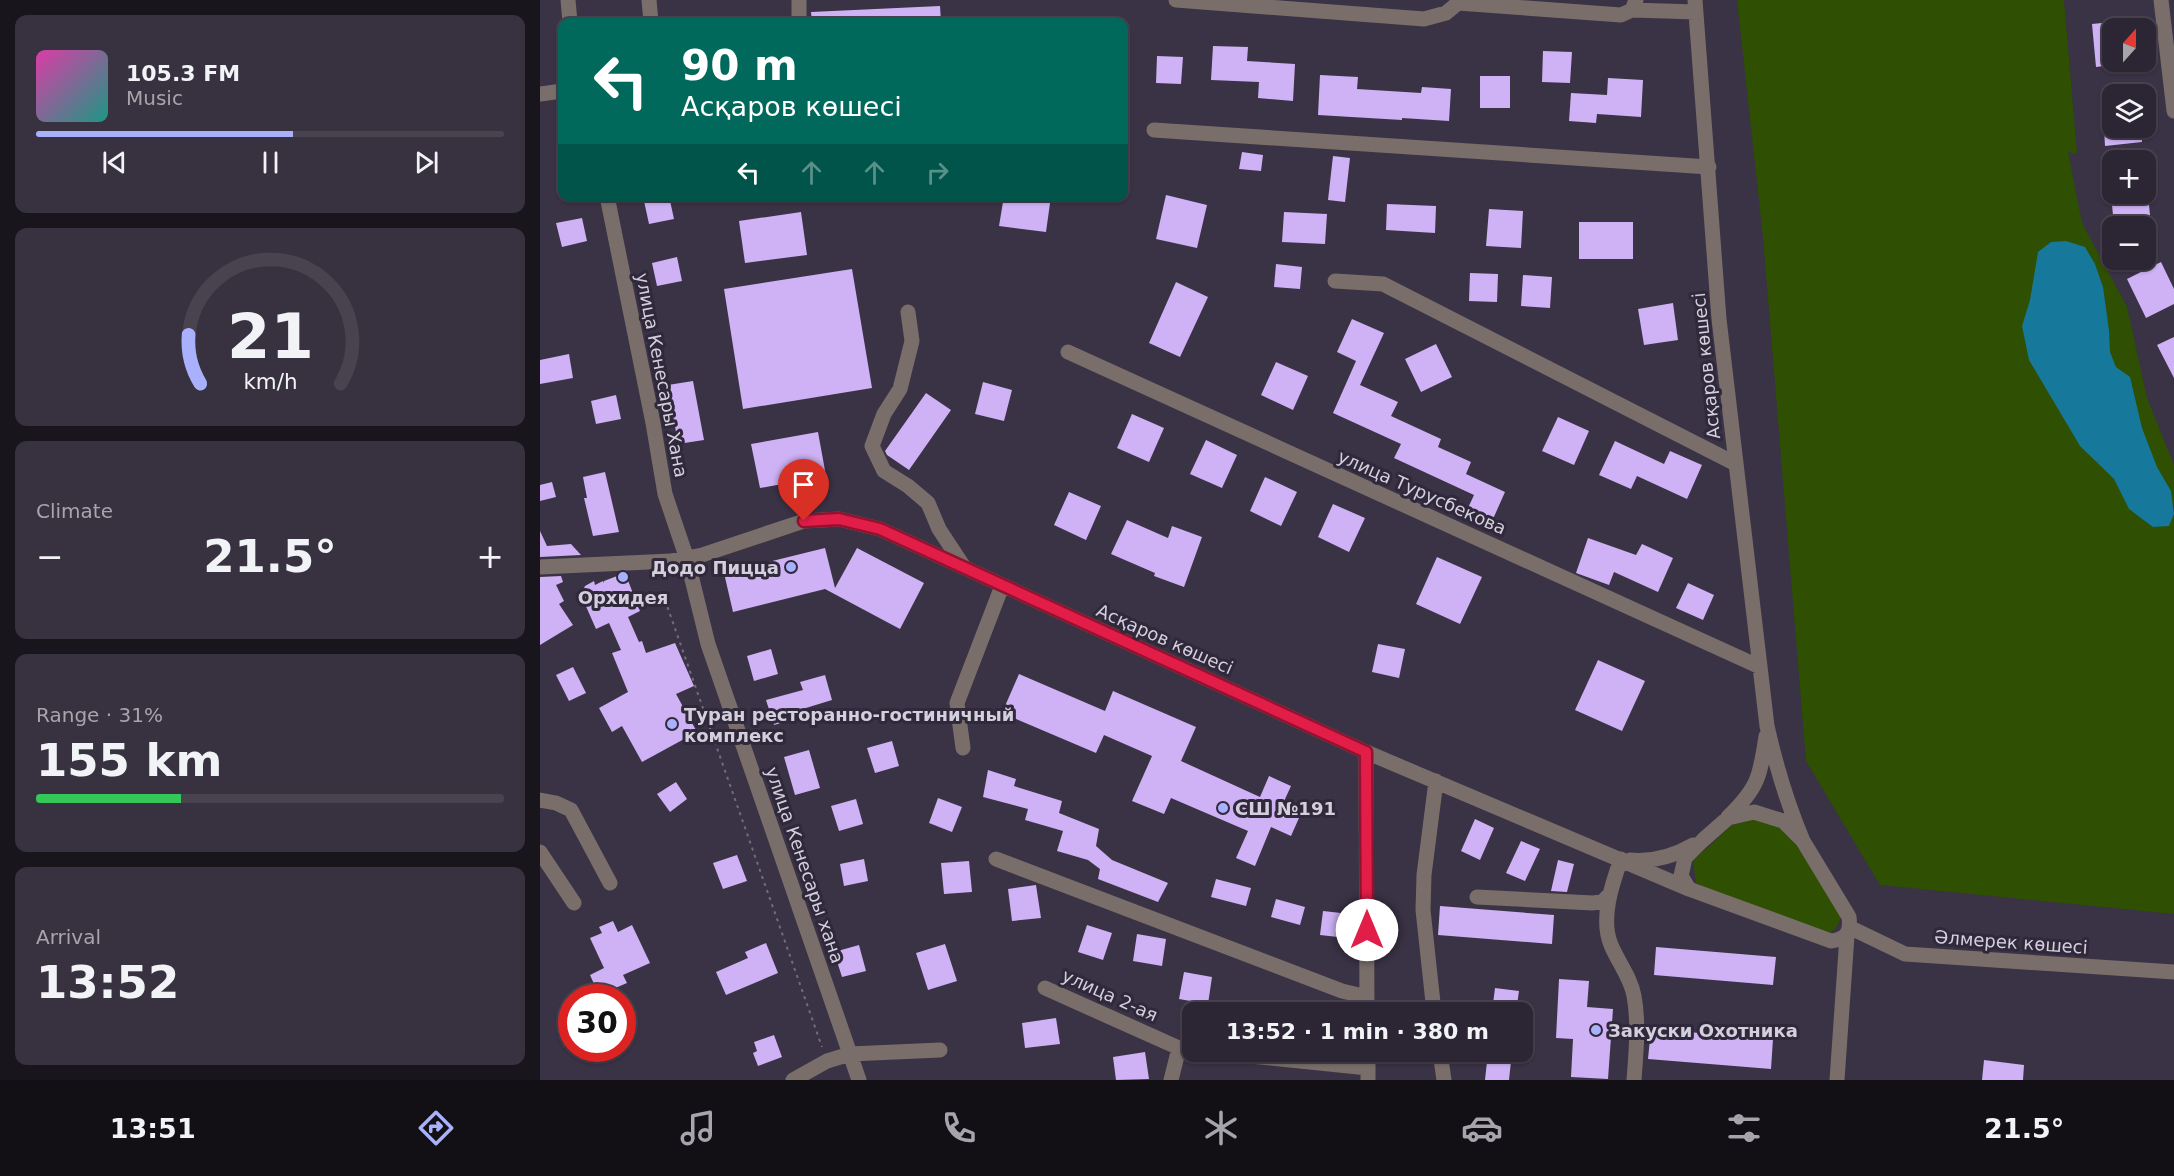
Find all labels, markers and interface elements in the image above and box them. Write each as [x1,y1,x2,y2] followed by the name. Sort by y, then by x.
[2102,18,2156,72] north arrow
[2102,18,2156,270] map controls
[681,41,798,90] text: 90 m
[582,42,660,120] icon: left
[126,61,240,86] text: 105.3 FM
[2102,84,2156,138] button: layers
[126,86,183,110] text: Music
[681,91,902,122] text: Асқаров көшесі
[98,146,131,179] icon: previous
[254,146,287,179] icon: pause
[410,146,443,179] icon: next
[2102,150,2156,204] button: +
[732,156,765,189] icon: left
[795,156,828,189] icon: ahead
[858,156,891,189] icon: ahead
[921,156,954,189] icon: right
[2102,216,2156,270] button: −
[632,271,692,479] street label: улица Кенесары Хана
[1688,292,1724,440] street label: Асқаров көшесі
[227,300,313,373] text: 21
[243,369,297,394] text: km/h
[1335,445,1509,539] street label: улица Турусбекова
[778,459,829,521] pin
[787,468,820,501] icon: arrive
[36,499,113,523] text: Climate
[203,530,337,583] text: 21.5°
[36,537,64,576] text: −
[476,537,504,576] text: +
[651,557,779,578] place label: Додо Пицца
[784,560,798,574] marker: Додо Пицца
[616,570,630,584] marker: Орхидея
[578,587,668,608] place label: Орхидея
[1093,599,1237,679] street label: Асқаров көшесі
[36,703,163,727] text: Range · 31%
[684,704,1014,746] place label: Туран ресторанно-гостиничный комплекс
[665,717,679,731] marker: Туран ресторанно-гостиничный комплекс
[36,734,222,787] text: 155 km
[761,764,849,966] street label: улица Кенесары хана
[1235,798,1336,819] place label: СШ №191
[1216,801,1230,815] marker: СШ №191
[1335,898,1399,962] position arrow
[36,925,101,949] text: Arrival
[1934,926,2088,958] street label: Әлмерек көшесі
[36,956,179,1009] text: 13:52
[1059,965,1161,1025] street label: улица 2-ая
[558,984,636,1062] speed limit sign: 30
[1226,1019,1489,1044] text: 13:52 · 1 min · 380 m
[1608,1020,1798,1041] place label: Закуски Охотника
[1589,1023,1603,1037] marker: Закуски Охотника
[415,1107,457,1149] icon: directions
[677,1107,719,1149] icon: music
[938,1107,980,1149] icon: phone
[1200,1107,1242,1149] icon: climate
[1461,1107,1503,1149] icon: car
[1723,1107,1765,1149] icon: filters
[110,1113,196,1144] text: 13:51
[1984,1113,2064,1144] text: 21.5°

